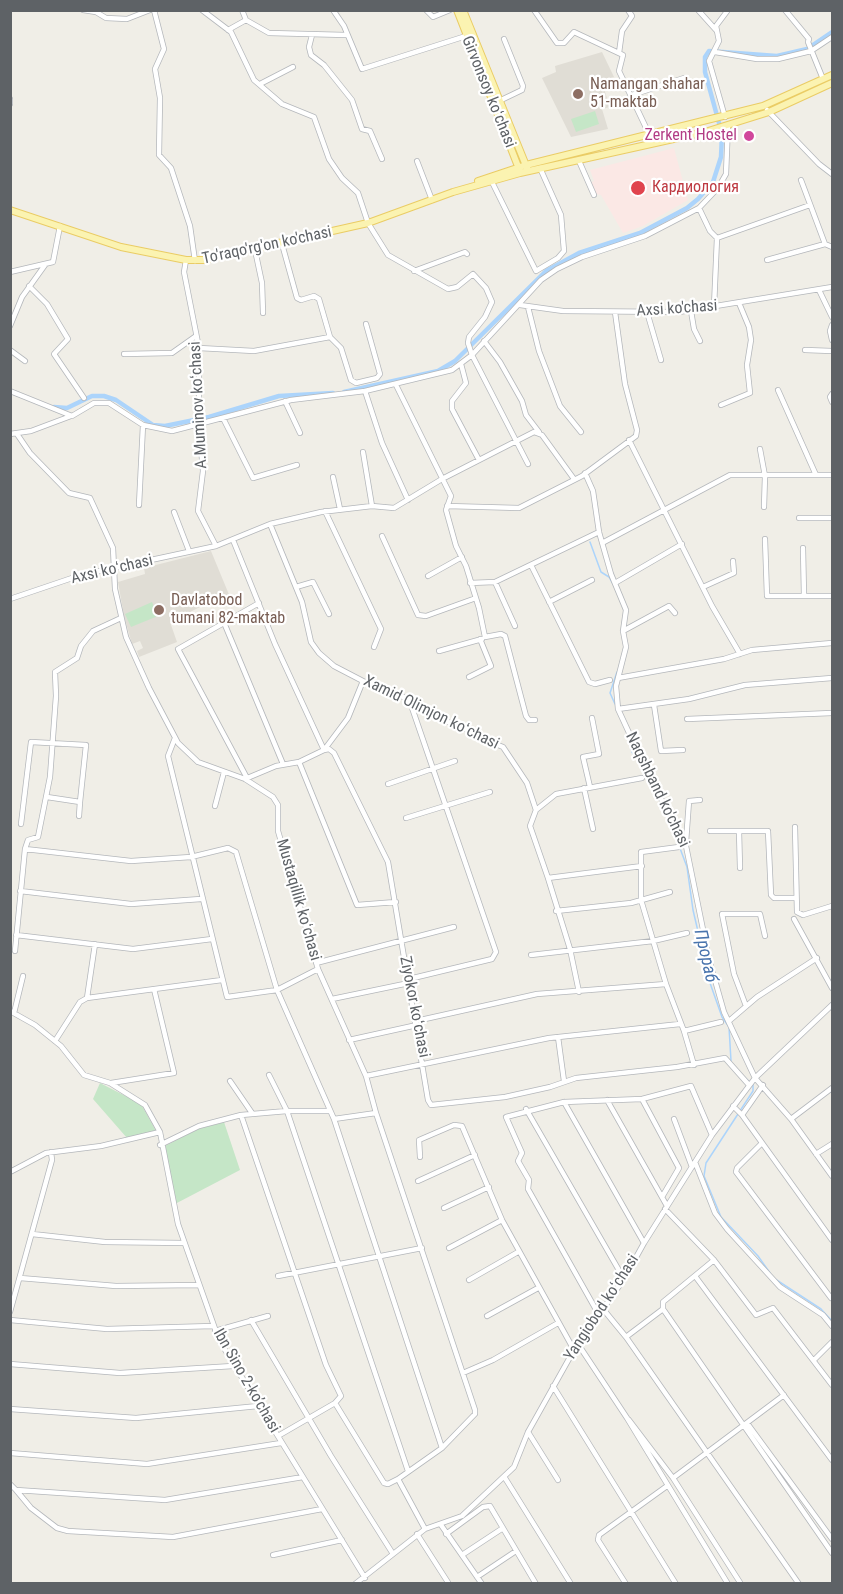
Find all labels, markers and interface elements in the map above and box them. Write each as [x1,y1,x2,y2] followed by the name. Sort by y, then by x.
[457,33,519,151] street label: Girvonsoy koʻchasi
[590,75,705,113] place label: Namangan shahar 51-maktab
[571,87,585,101] marker: Namangan shahar 51-maktab
[645,126,737,146] place label: Zerkent Hostel
[742,129,756,143] marker: Zerkent Hostel
[652,178,739,198] place label: Кардиология
[629,179,647,197] marker: Кардиология
[200,223,334,269] street label: To'raqo'rg'on ko'chasi
[636,297,718,321] street label: Axsi ko'chasi
[186,341,212,469] street label: A.Muminov koʻchasi
[69,551,155,589] street label: Axsi koʻchasi
[171,591,285,629] place label: Davlatobod tumani 82-maktab
[152,603,166,617] marker: Davlatobod tumani 82-maktab
[360,672,502,754] street label: Xamid Olimjon koʻchasi
[621,729,693,851] street label: Naqshband ko'chasi
[271,837,325,963] street label: Mustaqillik koʻchasi
[688,927,722,985] water label: Прораб
[395,955,433,1059] street label: Ziyokor koʻchasi
[560,1251,644,1365] street label: Yangiobod koʻchasi
[208,1325,284,1437] street label: Ibn Sino 2-koʼchasi

